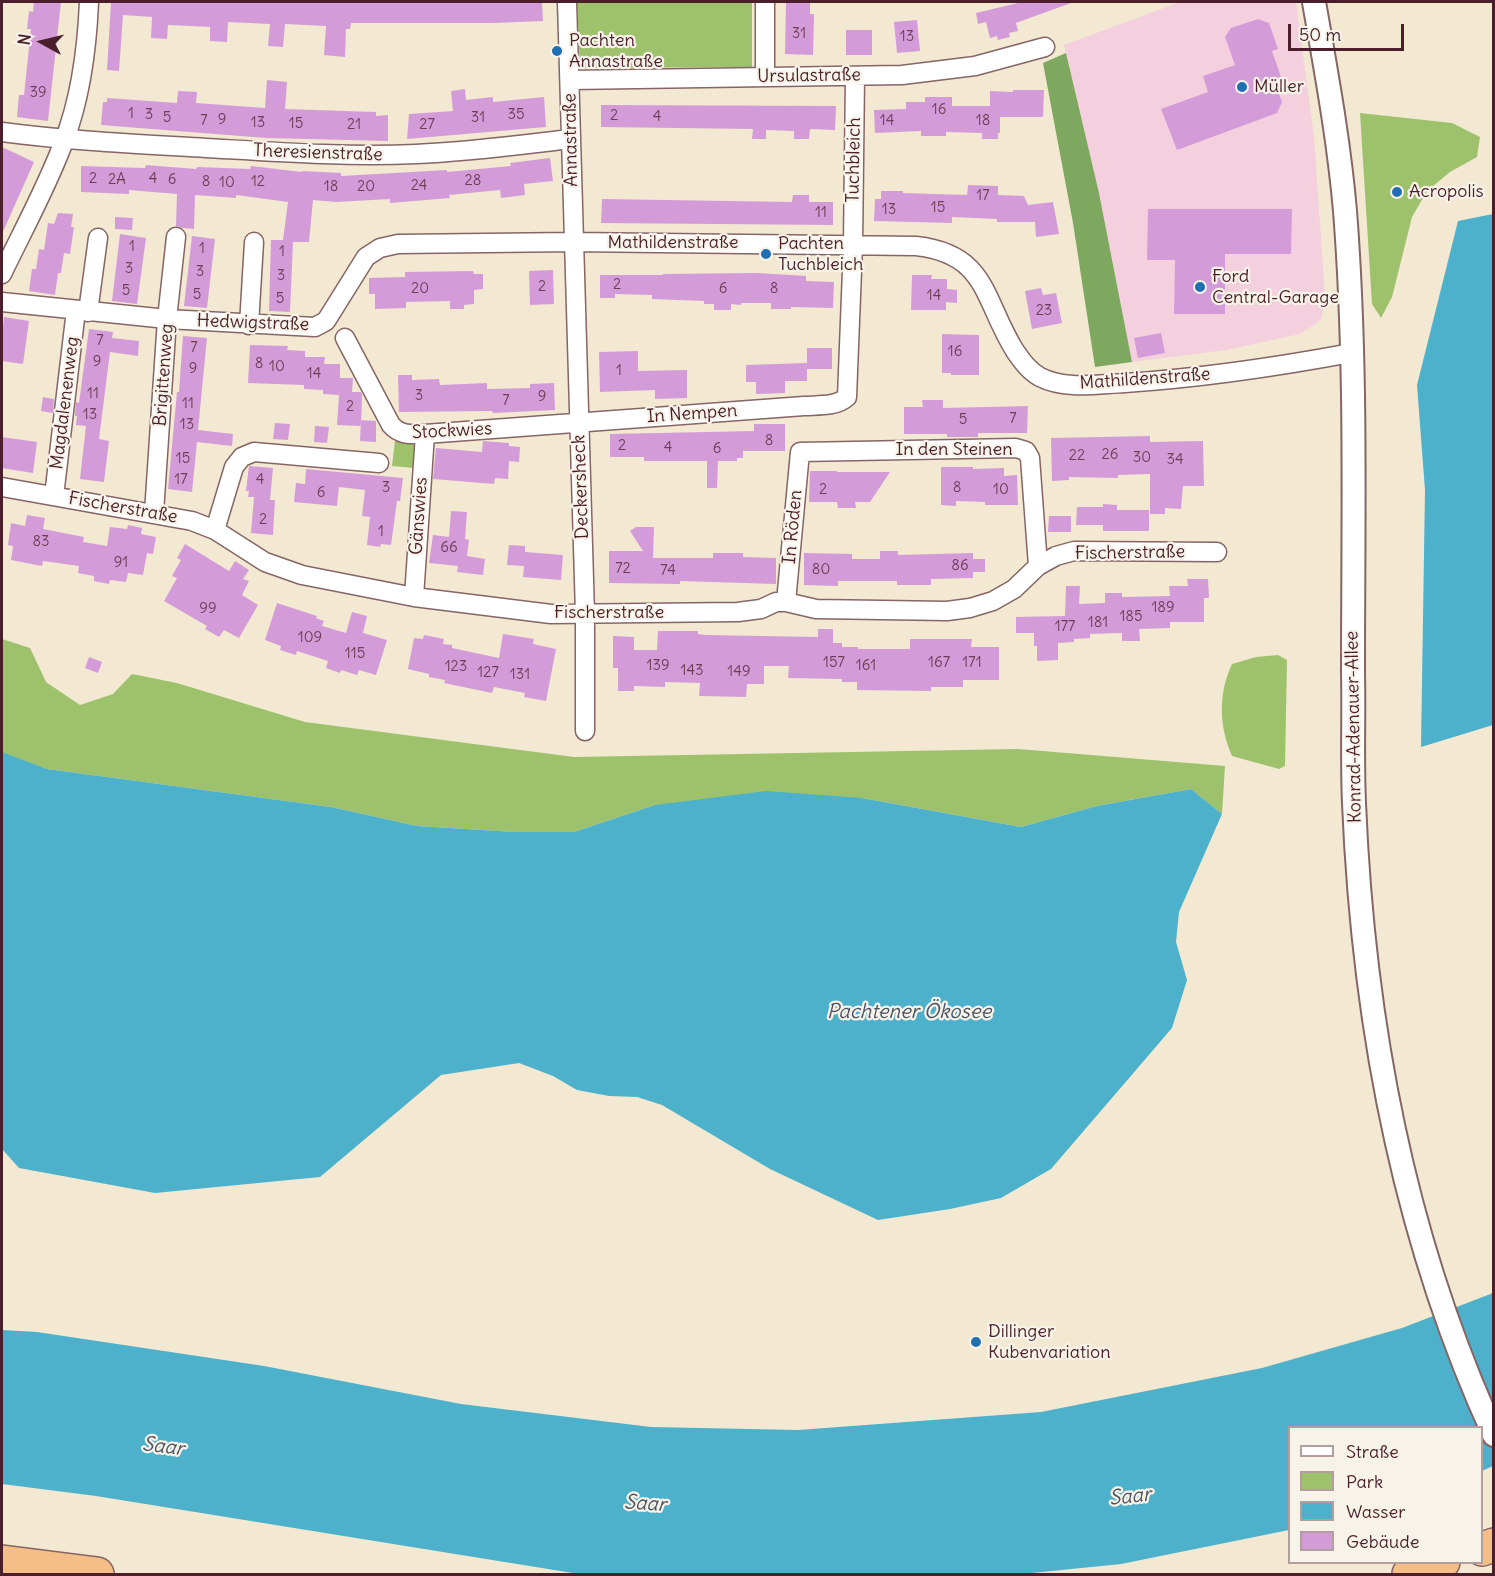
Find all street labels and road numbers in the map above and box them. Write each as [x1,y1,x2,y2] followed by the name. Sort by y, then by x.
[757,64,861,88] street label: Ursulastraße
[559,93,583,187] street label: Annastraße
[842,117,866,203] street label: Tuchbleich
[253,140,383,166] street label: Theresienstraße
[607,232,739,254] street label: Mathildenstraße
[196,310,310,336] street label: Hedwigstraße
[150,323,178,427] street label: Brigittenweg
[46,335,84,471] street label: Magdalenenweg
[1079,364,1211,394] street label: Mathildenstraße
[646,400,738,428] street label: In Nempen
[411,418,493,444] street label: Stockwies
[568,434,594,540] street label: Deckersheck
[895,439,1013,461] street label: In den Steinen
[406,476,432,556] street label: Gänswies
[67,488,179,528] street label: Fischerstraße
[779,489,807,565] street label: In Röden
[1075,541,1185,565] street label: Fischerstraße
[554,602,664,624] street label: Fischerstraße
[1342,631,1366,823] street label: Konrad-Adenauer-Allee

